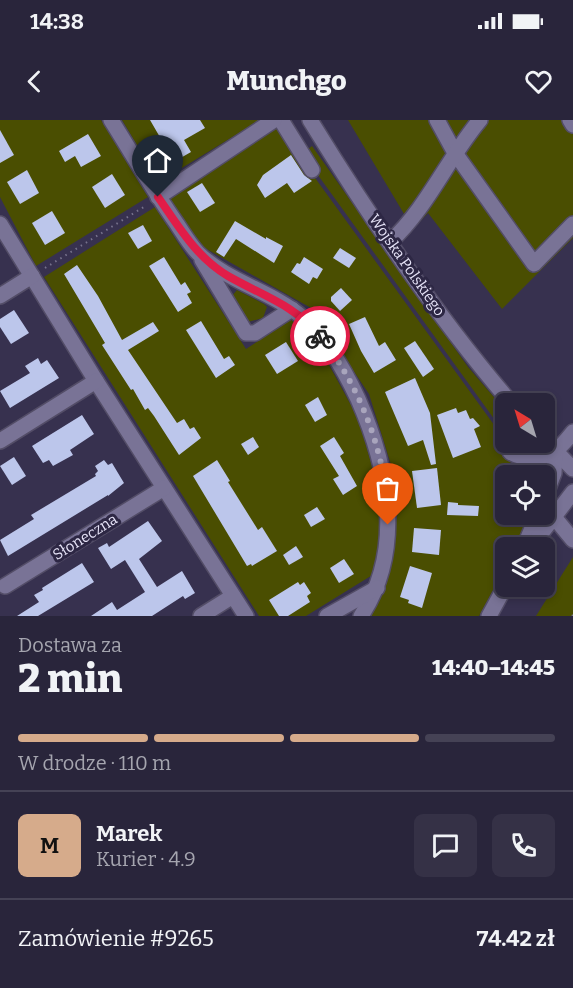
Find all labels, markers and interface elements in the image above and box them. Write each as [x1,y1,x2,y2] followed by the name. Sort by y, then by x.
[30,8,84,35] text: 14:38
[18,65,51,98] icon: back
[227,65,346,97] text: Munchgo
[522,65,555,98] icon: heart
[132,135,183,197] pin
[141,144,174,177] icon: home
[365,211,449,319] street label: Wojska Polskiego
[290,306,350,366] courier
[304,320,337,353] icon: bike
[495,393,555,453] north arrow
[495,393,555,597] map controls
[362,463,413,525] pin
[495,465,555,525] button: locate
[371,472,404,505] icon: bag
[49,510,121,564] street label: Słoneczna
[495,537,555,597] button: layers
[18,633,122,657] text: Dostawa za
[432,654,555,681] text: 14:40–14:45
[18,656,122,702] text: 2 min
[18,751,171,775] text: W drodze · 110 m
[414,814,477,877] button: chat
[492,814,555,877] button: phone
[96,820,162,847] text: Marek
[40,832,59,859] text: M
[96,847,196,871] text: Kurier · 4.9
[18,925,214,952] text: Zamówienie #9265
[476,925,555,952] text: 74.42 zł

